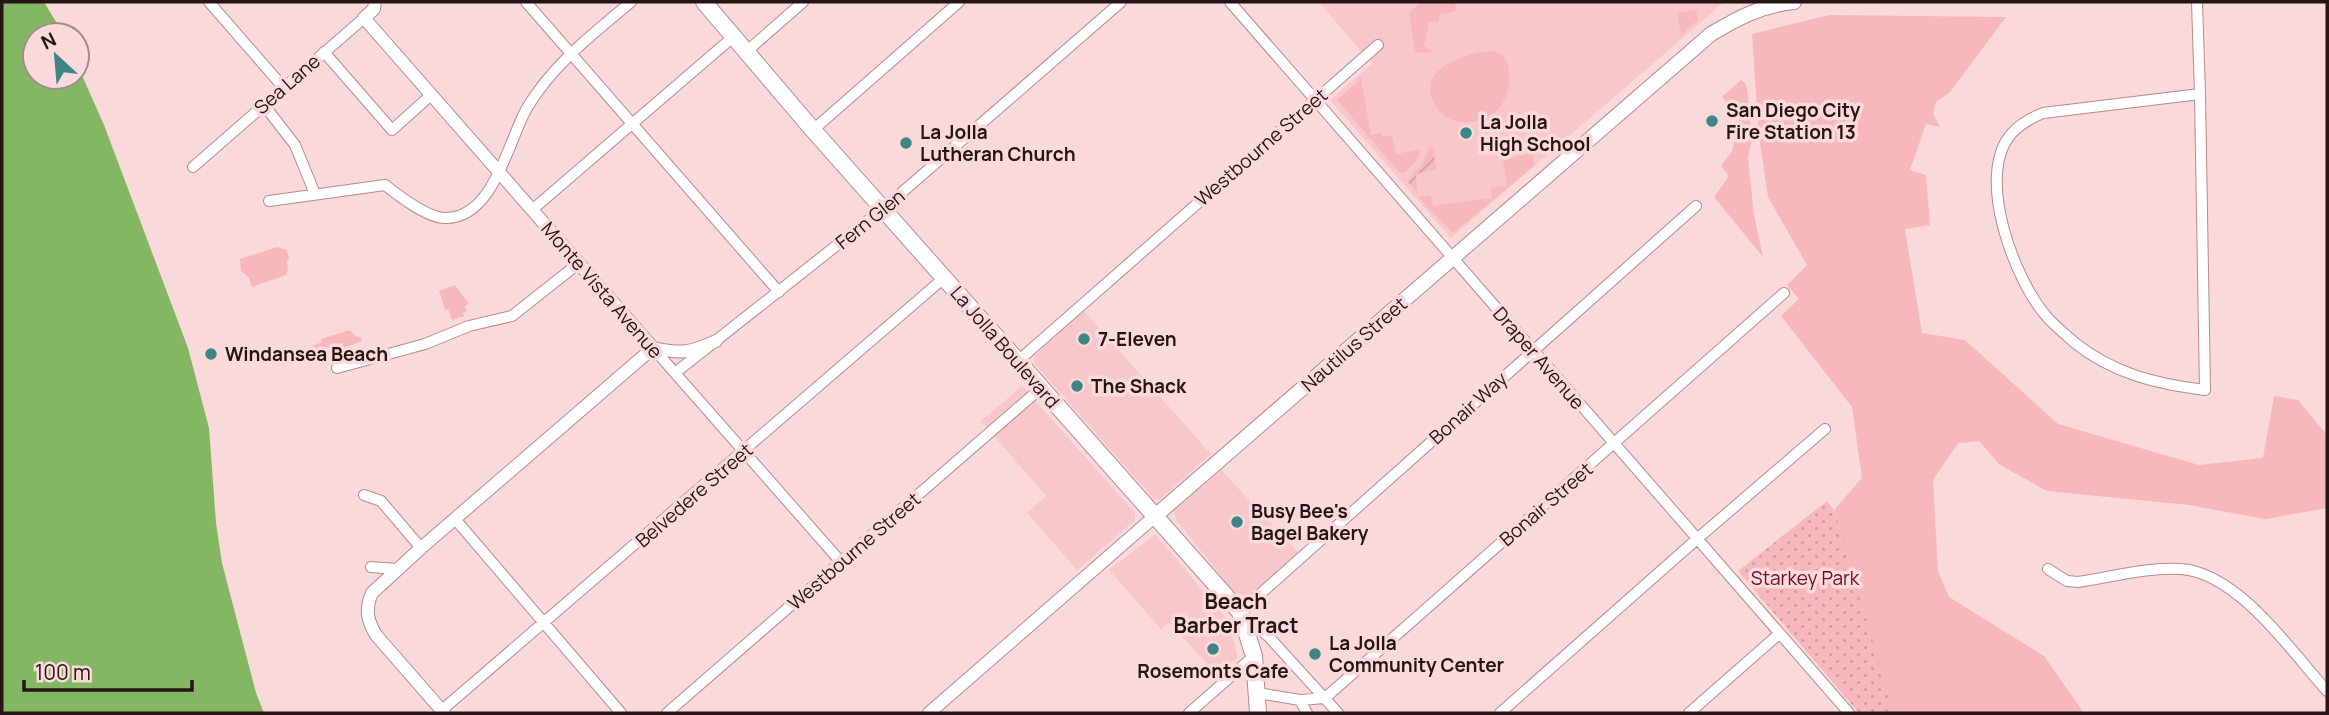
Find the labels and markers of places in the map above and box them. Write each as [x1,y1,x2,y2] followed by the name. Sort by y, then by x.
[1726,97,1861,145] place label: San Diego City Fire Station 13
[1480,109,1591,157] place label: La Jolla High School
[1704,113,1720,129] marker: San Diego City Fire Station 13
[920,119,1076,167] place label: La Jolla Lutheran Church
[1458,125,1474,141] marker: La Jolla High School
[898,135,914,151] marker: La Jolla Lutheran Church
[1098,326,1177,352] place label: 7-Eleven
[1076,331,1092,347] marker: 7-Eleven
[225,341,388,367] place label: Windansea Beach
[203,346,219,362] marker: Windansea Beach
[1091,373,1187,399] place label: The Shack
[1069,378,1085,394] marker: The Shack
[1251,498,1369,546] place label: Busy Bee's Bagel Bakery
[1229,514,1245,530] marker: Busy Bee's Bagel Bakery
[1329,630,1505,678] place label: La Jolla Community Center
[1205,641,1221,657] marker: Rosemonts Cafe
[1307,646,1323,662] marker: La Jolla Community Center
[1137,658,1289,684] place label: Rosemonts Cafe

